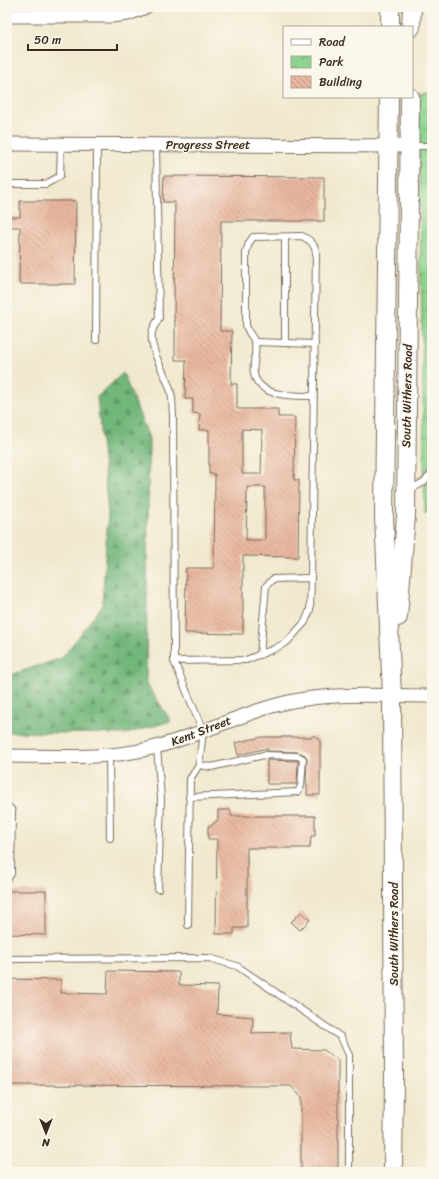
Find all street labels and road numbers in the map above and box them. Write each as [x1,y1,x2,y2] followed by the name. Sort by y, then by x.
[166,134,250,156] street label: Progress Street
[395,342,419,448] street label: South Withers Road
[168,709,234,753] street label: Kent Street
[383,881,405,986] street label: South Withers Road

